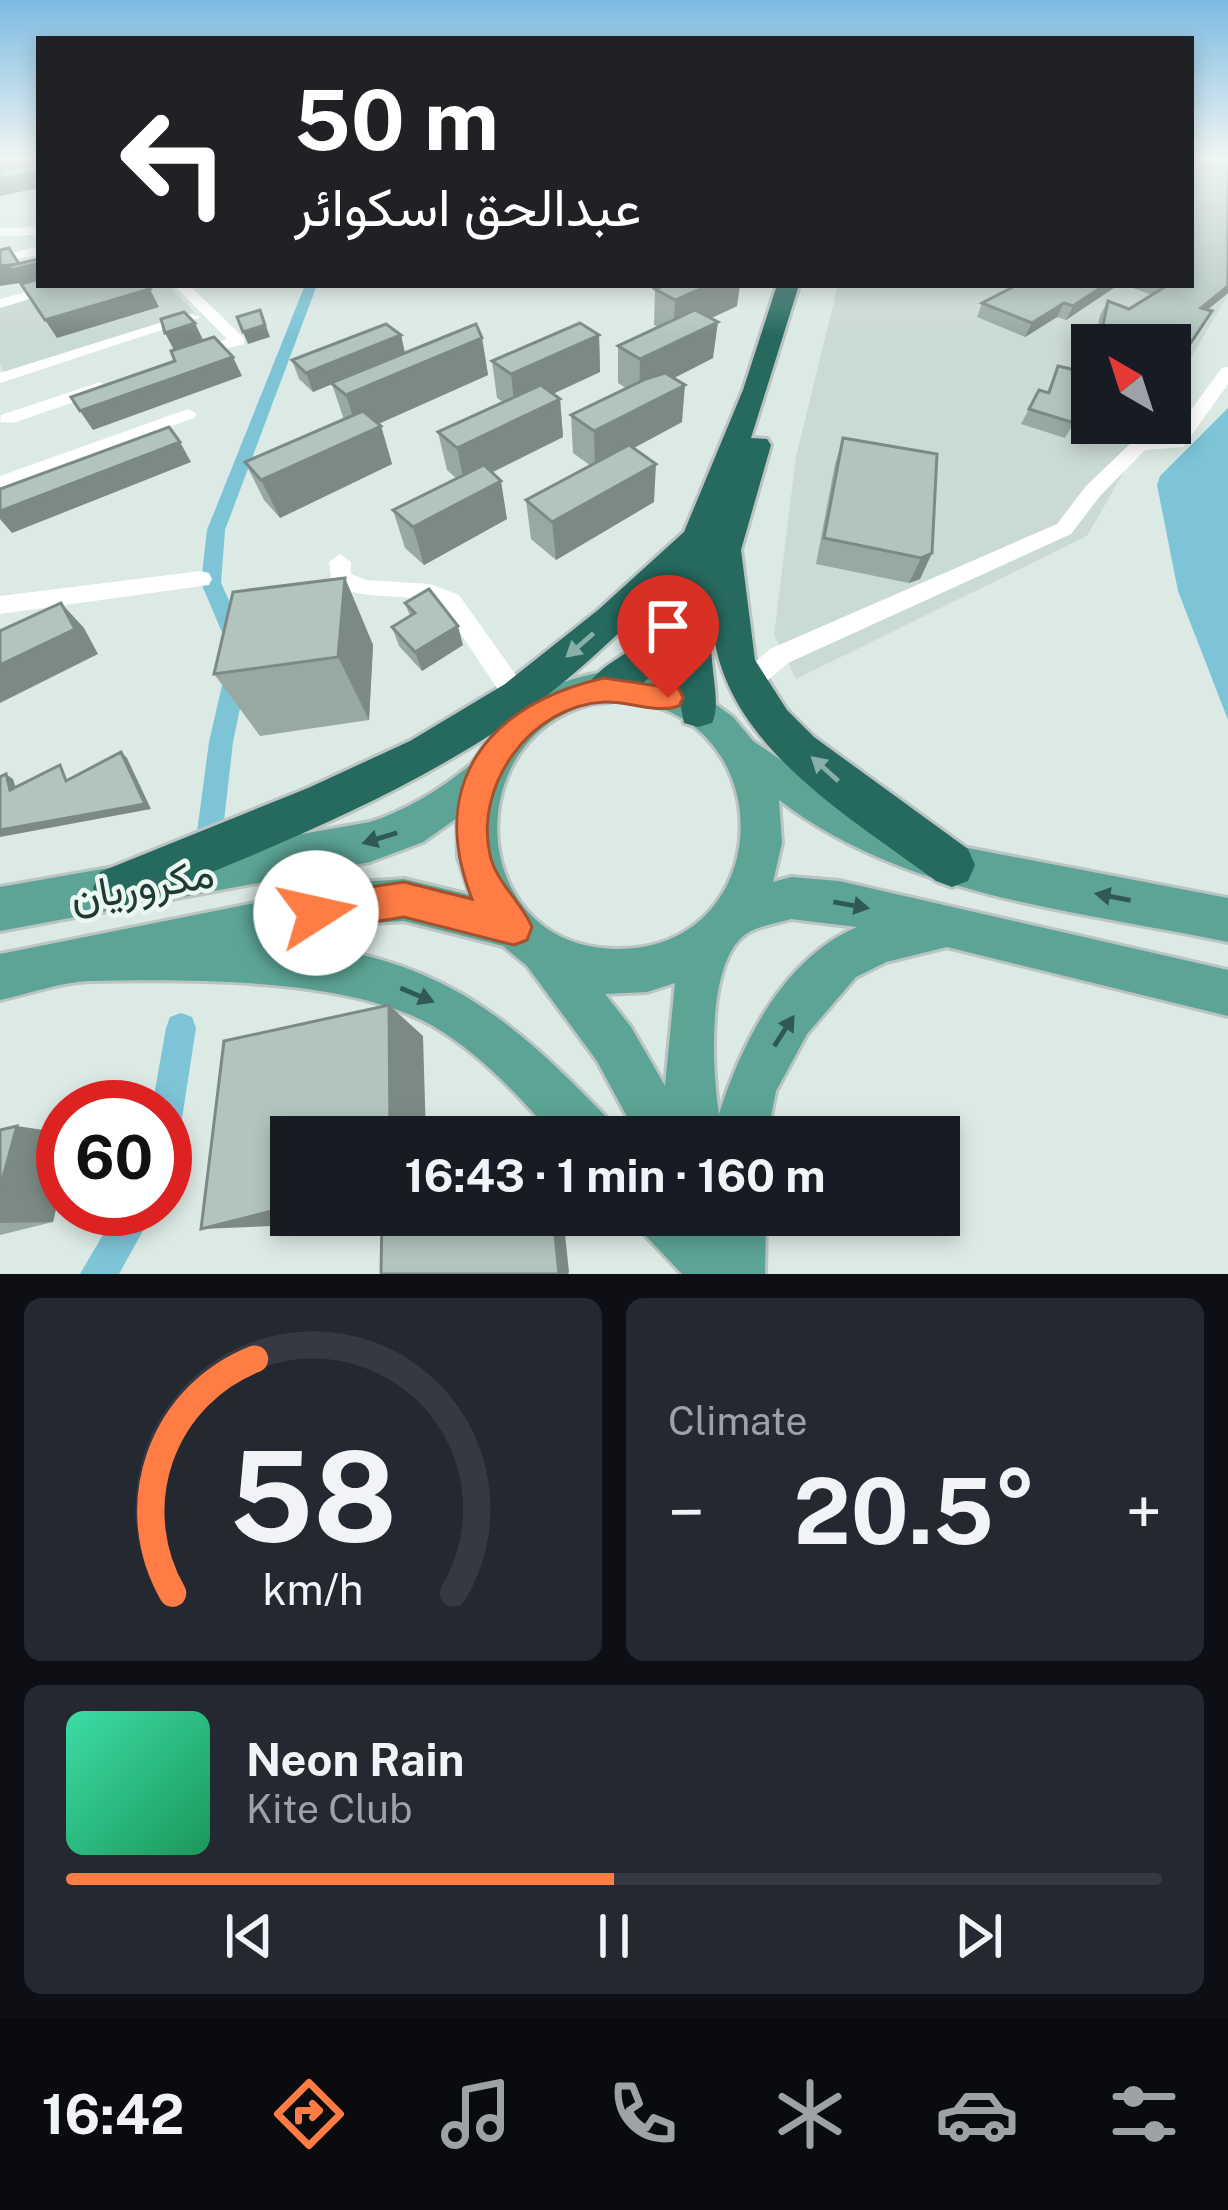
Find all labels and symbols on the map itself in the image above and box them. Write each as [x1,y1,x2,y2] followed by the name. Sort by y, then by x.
[1071,324,1191,444] north arrow
[617,575,719,698] pin
[565,631,595,658] one-way arrow
[810,756,840,783] one-way arrow
[361,830,398,848] one-way arrow
[66,847,218,924] street label: مکروریان
[253,850,379,976] position arrow
[1094,887,1132,906] one-way arrow
[833,896,870,915] one-way arrow
[400,985,435,1005] one-way arrow
[772,1014,794,1047] one-way arrow
[36,1080,192,1236] speed limit sign: 60

